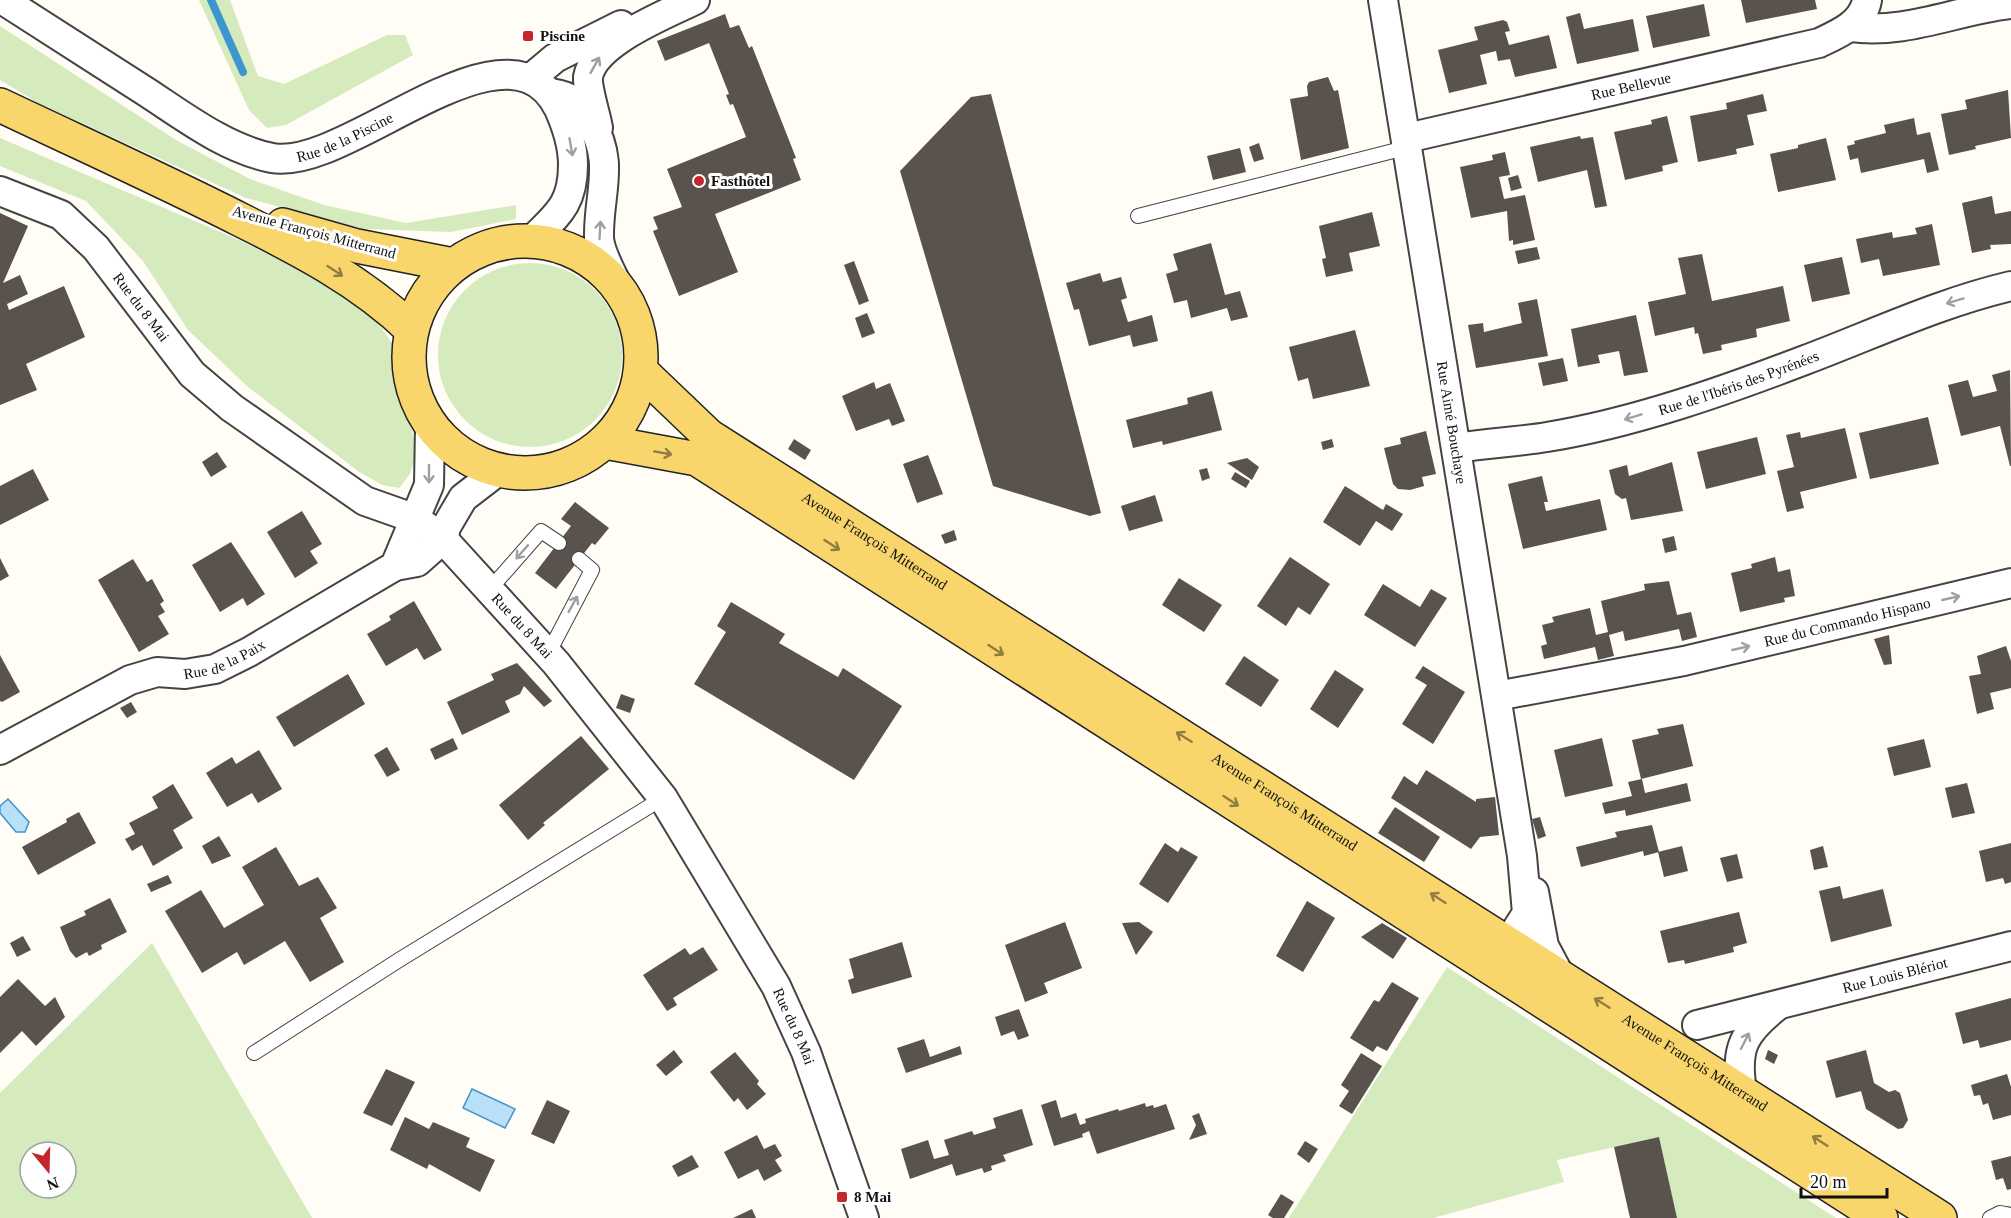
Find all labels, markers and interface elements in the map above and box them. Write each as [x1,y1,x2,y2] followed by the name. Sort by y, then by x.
[540,28,585,44] place label: Piscine
[521,29,535,43] marker: Piscine
[589,57,601,74] one-way arrow
[1590,69,1673,103] street label: Rue Bellevue
[295,109,396,165] street label: Rue de la Piscine
[566,137,577,157] one-way arrow
[711,173,770,189] place label: Fasthôtel
[692,174,706,188] marker: Fasthôtel
[230,202,398,262] street label: Avenue François Mitterrand
[595,220,606,240] one-way arrow
[327,264,344,277] one-way arrow
[110,270,172,345] street label: Rue du 8 Mai
[1946,296,1965,307] one-way arrow
[1657,347,1821,418] street label: Rue de l'Ibéris des Pyrénées
[1434,360,1470,485] street label: Rue Aimé Bouchaye
[1624,412,1643,423] one-way arrow
[652,447,672,458] one-way arrow
[424,463,435,483] one-way arrow
[799,489,950,593] street label: Avenue François Mitterrand
[823,540,840,552] one-way arrow
[515,544,529,559] one-way arrow
[489,590,556,662] street label: Rue du 8 Mai
[1942,591,1961,603] one-way arrow
[1762,595,1932,650] street label: Rue du Commando Hispano
[567,596,579,613] one-way arrow
[182,636,268,682] street label: Rue de la Paix
[1732,641,1751,653] one-way arrow
[987,645,1004,657] one-way arrow
[1176,731,1193,744] one-way arrow
[1209,750,1361,854] street label: Avenue François Mitterrand
[1222,795,1239,807] one-way arrow
[1429,892,1446,905] one-way arrow
[1841,954,1950,996] street label: Rue Louis Blériot
[770,985,818,1067] street label: Rue du 8 Mai
[1594,996,1611,1008] one-way arrow
[1619,1010,1771,1115] street label: Avenue François Mitterrand
[1740,1033,1751,1051] one-way arrow
[1812,1135,1829,1147] one-way arrow
[18,1140,78,1200] north arrow
[1801,1161,1886,1199] scale bar
[1810,1172,1847,1192] text: 20 m
[44,1174,61,1194] text: N
[854,1189,891,1205] place label: 8 Mai
[835,1190,849,1204] marker: 8 Mai

